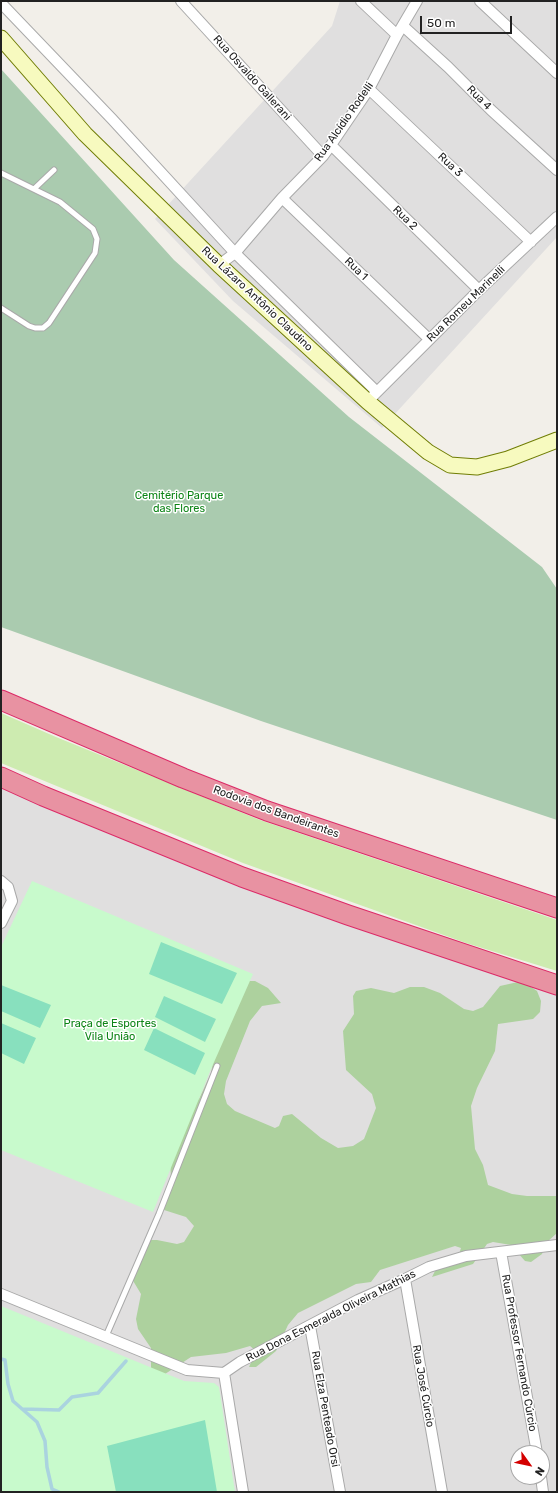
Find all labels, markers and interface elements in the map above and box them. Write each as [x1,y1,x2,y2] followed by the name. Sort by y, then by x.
[422,8,514,34] scale bar
[427,16,455,30] text: 50 m
[210,33,294,123] street label: Rua Osvaldo Gallerani
[312,80,376,164] street label: Rua Alcídio Rodelli
[464,83,494,113] street label: Rua 4
[435,150,465,180] street label: Rua 3
[390,203,420,233] street label: Rua 2
[199,244,315,354] street label: Rua Lázaro Antônio Claudino
[342,255,370,283] street label: Rua 1
[424,263,508,345] street label: Rua Romeu Marinelli
[135,489,223,515] park label: Cemitério Parque das Flores
[211,783,341,841] street label: Rodovia dos Bandeirantes
[64,1017,156,1043] park label: Praça de Esportes Vila União
[244,1267,418,1365] street label: Rua Dona Esmeralda Oliveira Mathias
[499,1273,539,1433] street label: Rua Professor Fernando Cúrcio
[409,1344,437,1428] street label: Rua José Cúrcio
[308,1350,342,1468] street label: Rua Elza Penteado Orsi
[510,1445,550,1485] north arrow
[532,1464,547,1478] text: N

